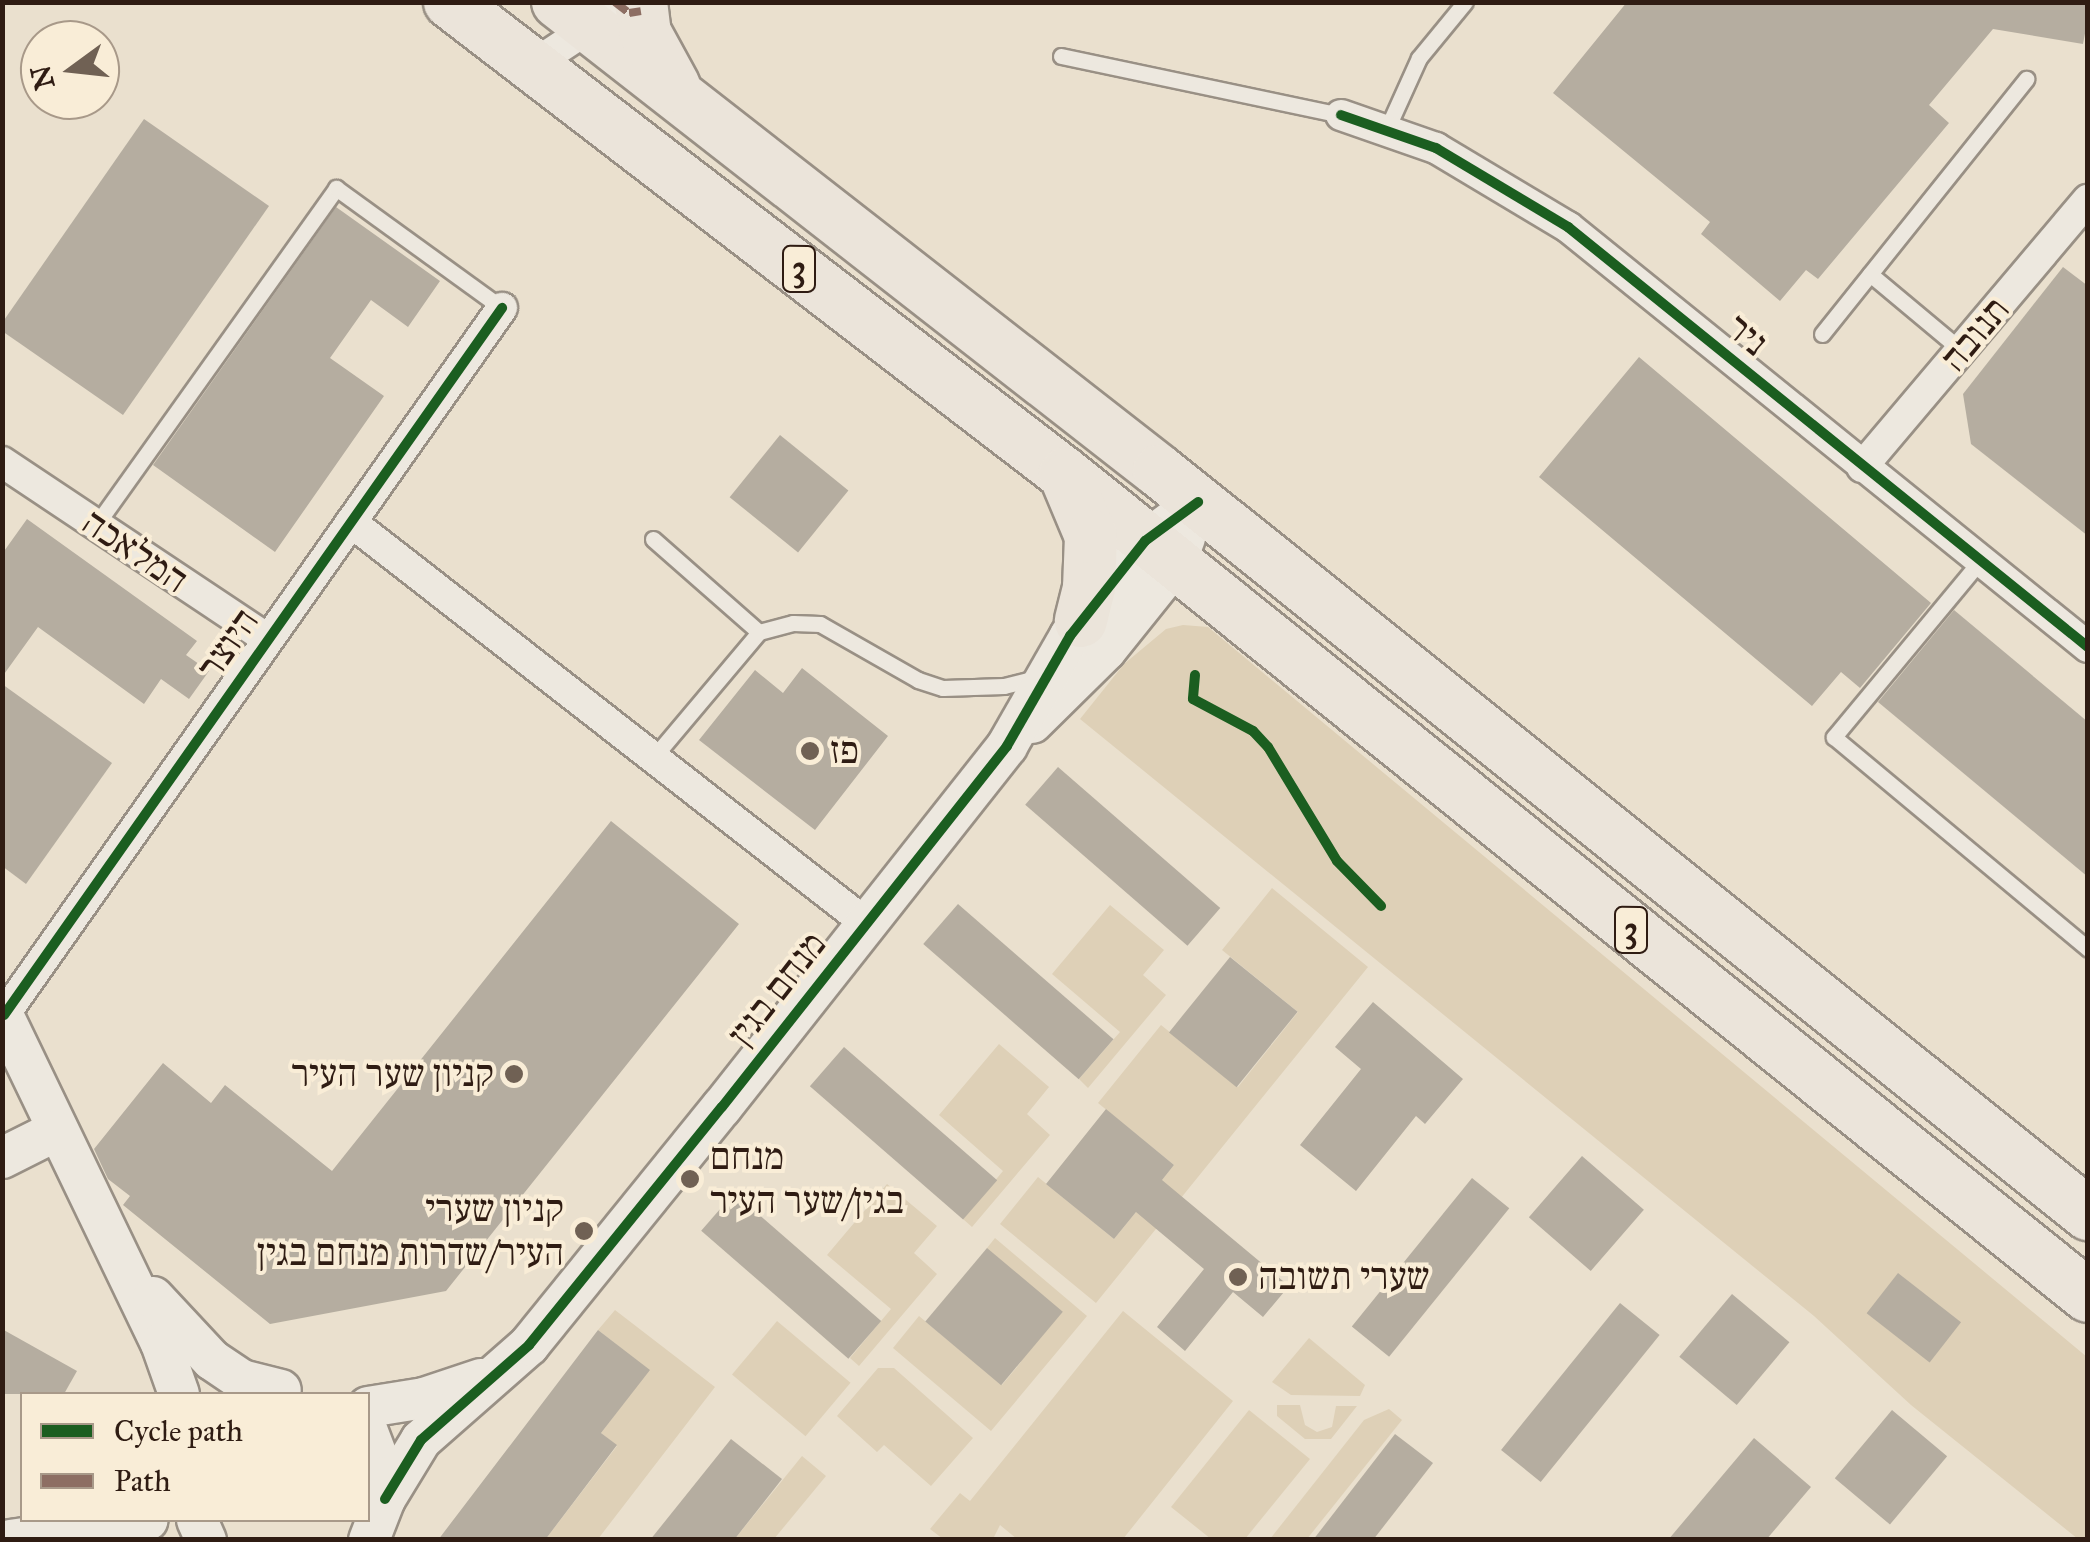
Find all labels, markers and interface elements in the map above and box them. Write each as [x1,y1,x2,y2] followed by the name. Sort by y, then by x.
[20,20,120,120] north arrow
[22,61,62,93] text: N
[782,239,816,299] road number: 3
[1931,288,2019,380] street label: תנובה
[1717,305,1777,365] street label: ניר
[74,499,196,603] street label: המלאכה
[187,600,269,688] street label: היוצר
[830,728,859,774] place label: פז
[799,740,821,762] marker: פז
[1614,900,1648,960] road number: 3
[718,923,836,1055] street label: מנחם בגין
[291,1051,494,1097] place label: קניון שער העיר
[503,1063,525,1085] marker: קניון שער העיר
[710,1134,904,1224] place label: מנחם בגין/שער העיר
[679,1168,701,1190] marker: מנחם בגין/שער העיר
[257,1186,564,1276] place label: קניון שערי העיר/שדרות מנחם בגין
[573,1220,595,1242] marker: קניון שערי העיר/שדרות מנחם בגין
[1258,1254,1430,1300] place label: שערי תשובה
[1227,1266,1249,1288] marker: שערי תשובה
[20,1392,370,1522] legend
[114,1413,243,1449] text: Cycle path
[114,1463,171,1499] text: Path

